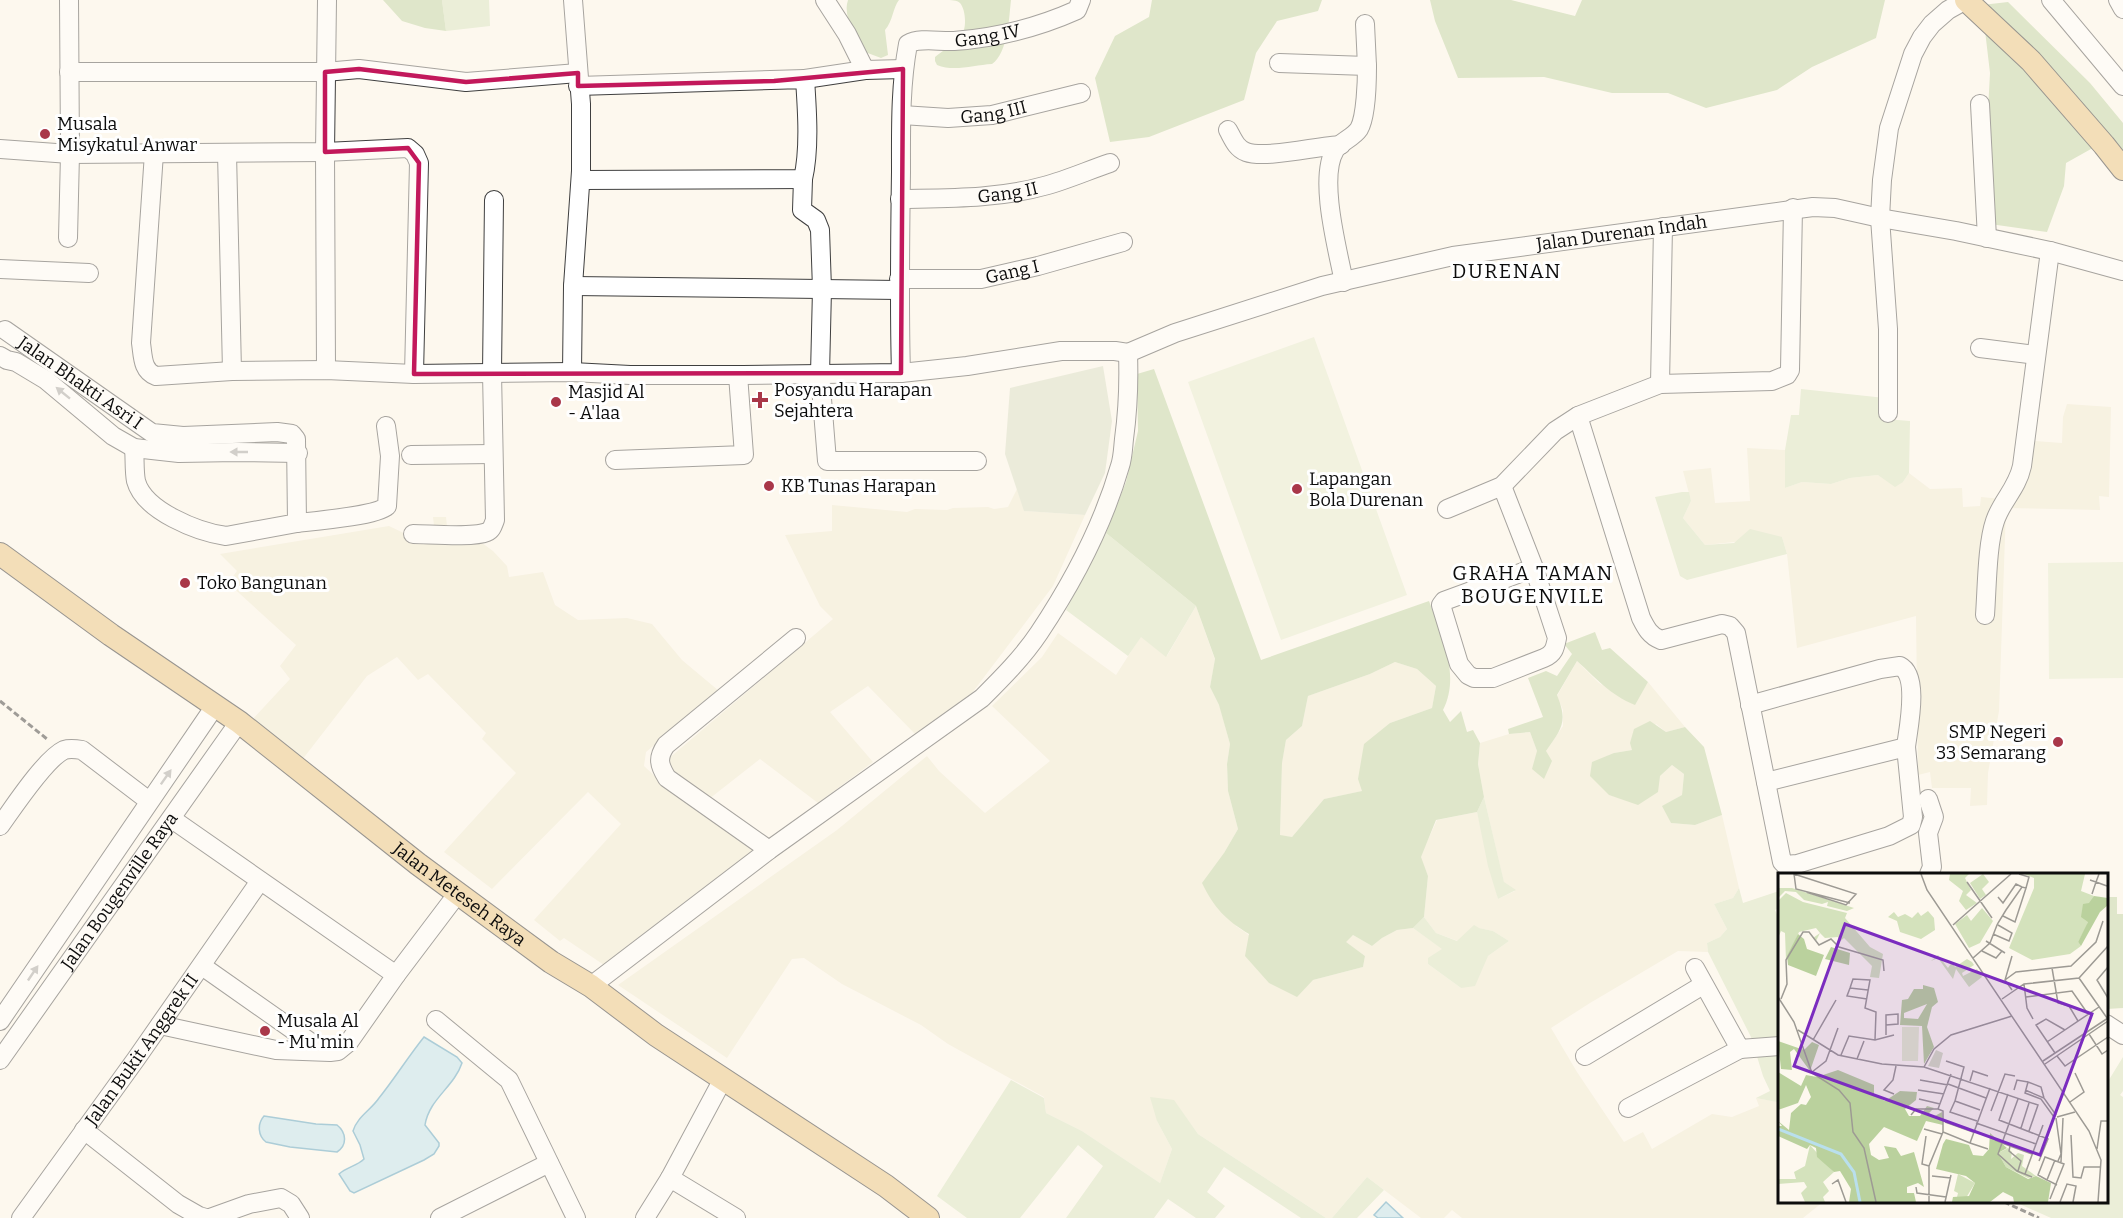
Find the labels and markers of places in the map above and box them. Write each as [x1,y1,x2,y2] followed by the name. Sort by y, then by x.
[57,113,197,156] place label: Musala Misykatul Anwar
[38,127,52,141] marker: Musala Misykatul Anwar
[774,379,933,422] place label: Posyandu Harapan Sejahtera
[568,381,644,424] place label: Masjid Al - A'laa
[751,391,769,409] marker: Posyandu Harapan Sejahtera
[549,395,563,409] marker: Masjid Al - A'laa
[1309,468,1424,511] place label: Lapangan Bola Durenan
[781,475,937,497] place label: KB Tunas Harapan
[762,479,776,493] marker: KB Tunas Harapan
[1290,482,1304,496] marker: Lapangan Bola Durenan
[197,572,327,594] place label: Toko Bangunan
[178,576,192,590] marker: Toko Bangunan
[1936,721,2046,764] place label: SMP Negeri 33 Semarang
[2051,735,2065,749] marker: SMP Negeri 33 Semarang
[277,1010,359,1053] place label: Musala Al - Mu'min
[258,1024,272,1038] marker: Musala Al - Mu'min

